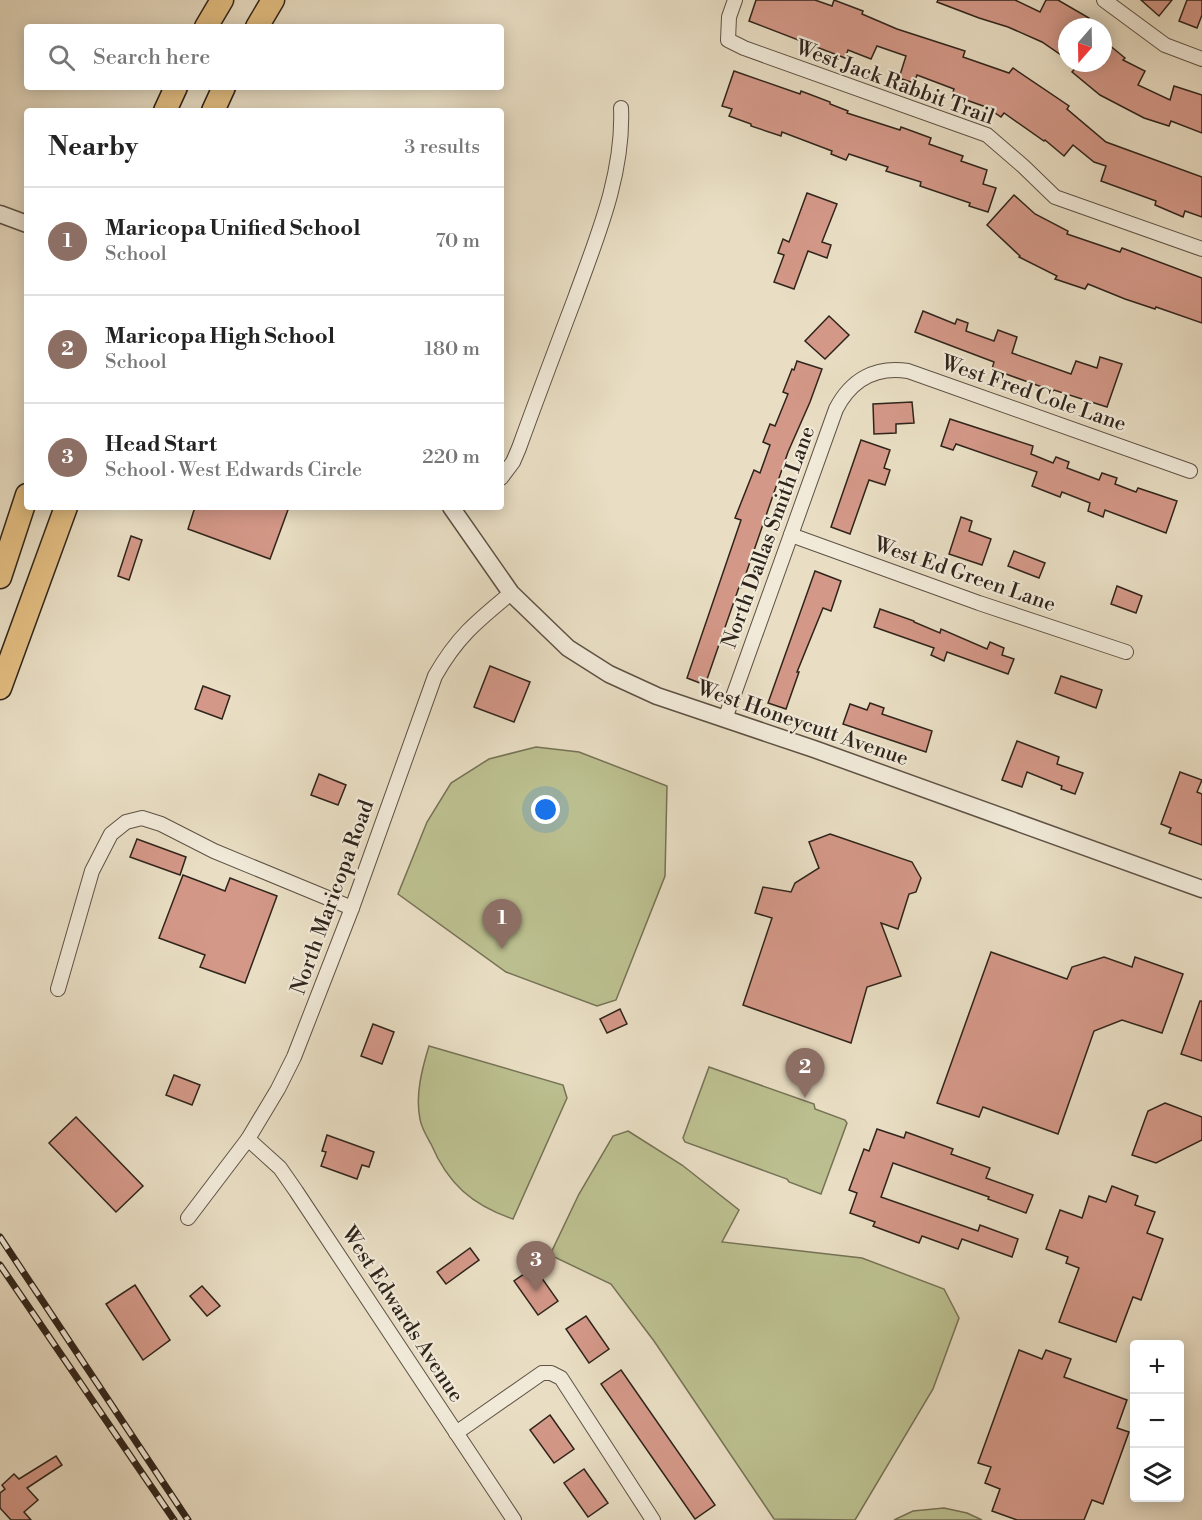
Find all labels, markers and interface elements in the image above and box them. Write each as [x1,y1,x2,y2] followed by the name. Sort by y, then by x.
[1058,18,1112,72] north arrow
[24,24,504,90] search box
[791,35,998,131] street label: West Jack Rabbit Trail
[45,41,78,74] icon: search
[93,44,210,71] text: Search here
[48,131,138,163] text: Nearby
[404,135,480,160] text: 3 results
[105,215,360,242] text: Maricopa Unified School
[63,229,72,254] text: 1
[436,229,480,254] text: 70 m
[105,242,167,267] text: School
[105,323,335,350] text: Maricopa High School
[61,337,74,362] text: 2
[425,337,480,362] text: 180 m
[105,350,167,375] text: School
[937,350,1130,438] street label: West Fred Cole Lane
[717,423,821,652] street label: North Dallas Smith Lane
[105,431,217,458] text: Head Start
[61,445,74,470] text: 3
[422,445,480,470] text: 220 m
[105,458,362,483] text: School · West Edwards Circle
[870,531,1059,618] street label: West Ed Green Lane
[693,675,912,772] street label: West Honeycutt Avenue
[531,795,560,824] your location
[286,796,380,998] street label: North Maricopa Road
[482,900,522,949] pin: 1
[786,1048,824,1098] pin: 2
[335,1221,469,1408] street label: West Edwards Avenue
[516,1242,556,1291] pin: 3
[1130,1340,1184,1502] map controls
[1130,1340,1184,1394] button: +
[1130,1394,1184,1448] button: −
[1130,1448,1184,1502] button: layers

